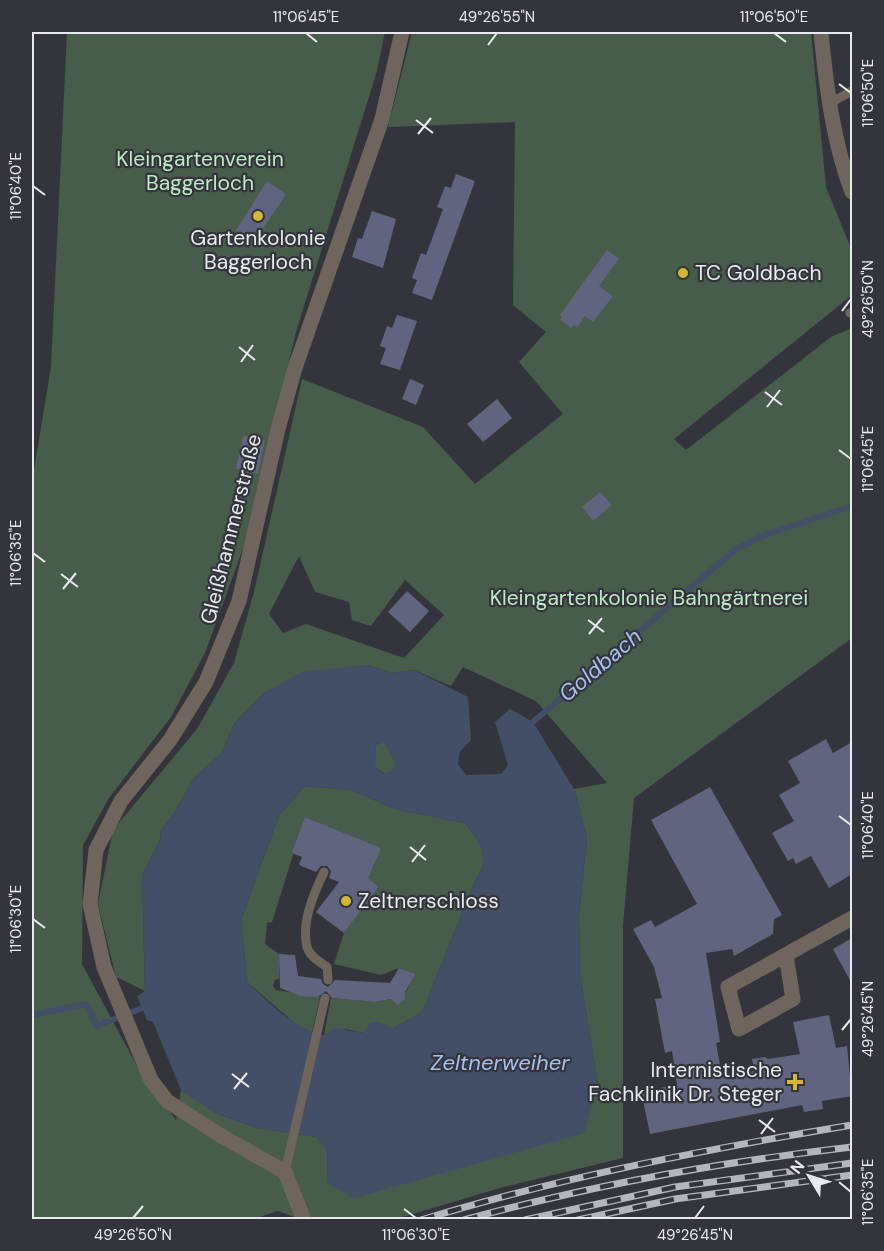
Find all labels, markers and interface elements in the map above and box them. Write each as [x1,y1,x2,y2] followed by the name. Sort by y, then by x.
[273,7,339,27] text: 11°06'45"E
[459,7,535,27] text: 49°26'55"N
[740,7,808,27] text: 11°06'50"E
[858,59,878,127] text: 11°06'50"E
[116,145,284,197] park label: Kleingartenverein Baggerloch
[6,152,26,220] text: 11°06'40"E
[251,209,265,223] marker: Gartenkolonie Baggerloch
[190,224,326,276] place label: Gartenkolonie Baggerloch
[695,259,822,287] place label: TC Goldbach
[858,260,878,338] text: 49°26'50"N
[676,266,690,280] marker: TC Goldbach
[858,426,878,492] text: 11°06'45"E
[194,431,268,627] street label: Gleißhammerstraße
[6,519,26,587] text: 11°06'35"E
[490,584,808,612] park label: Kleingartenkolonie Bahngärtnerei
[553,622,647,708] water label: Goldbach
[858,791,878,859] text: 11°06'40"E
[6,885,26,953] text: 11°06'30"E
[358,887,499,915] place label: Zeltnerschloss
[339,894,353,908] marker: Zeltnerschloss
[858,981,878,1057] text: 49°26'45"N
[431,1048,570,1077] water label: Zeltnerweiher
[588,1056,782,1108] place label: Internistische Fachklinik Dr. Steger
[786,1073,804,1091] marker: Internistische Fachklinik Dr. Steger
[779,1146,839,1206] north arrow
[786,1156,809,1178] text: N
[858,1158,878,1226] text: 11°06'35"E
[94,1225,172,1245] text: 49°26'50"N
[382,1225,450,1245] text: 11°06'30"E
[657,1225,733,1245] text: 49°26'45"N

